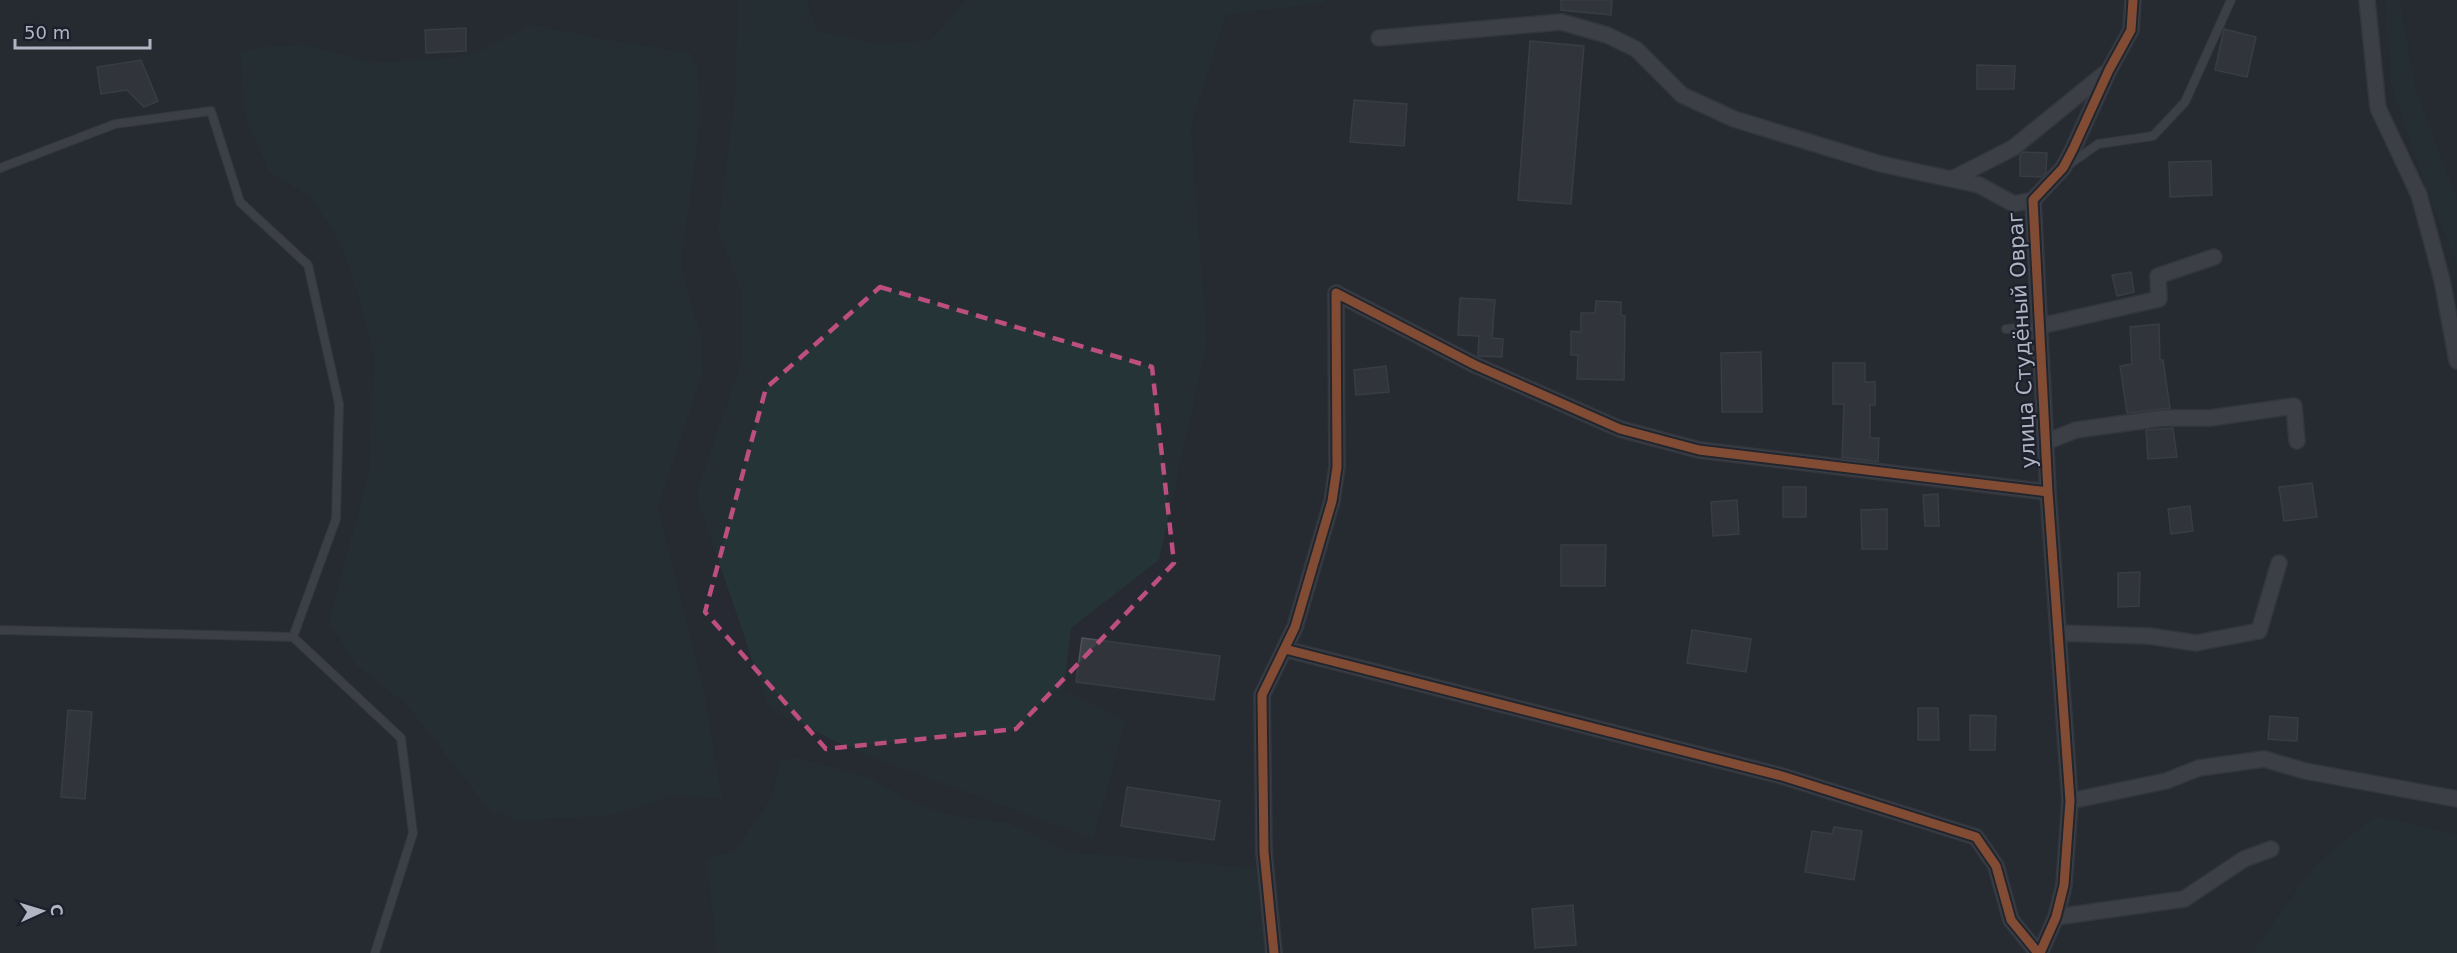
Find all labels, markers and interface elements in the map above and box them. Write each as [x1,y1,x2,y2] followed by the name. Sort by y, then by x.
[15,12,150,50] scale bar
[24,22,70,43] text: 50 m
[2003,211,2041,469] street label: улица Студёный Овраг
[12,881,72,941] north arrow
[47,903,66,917] text: С

